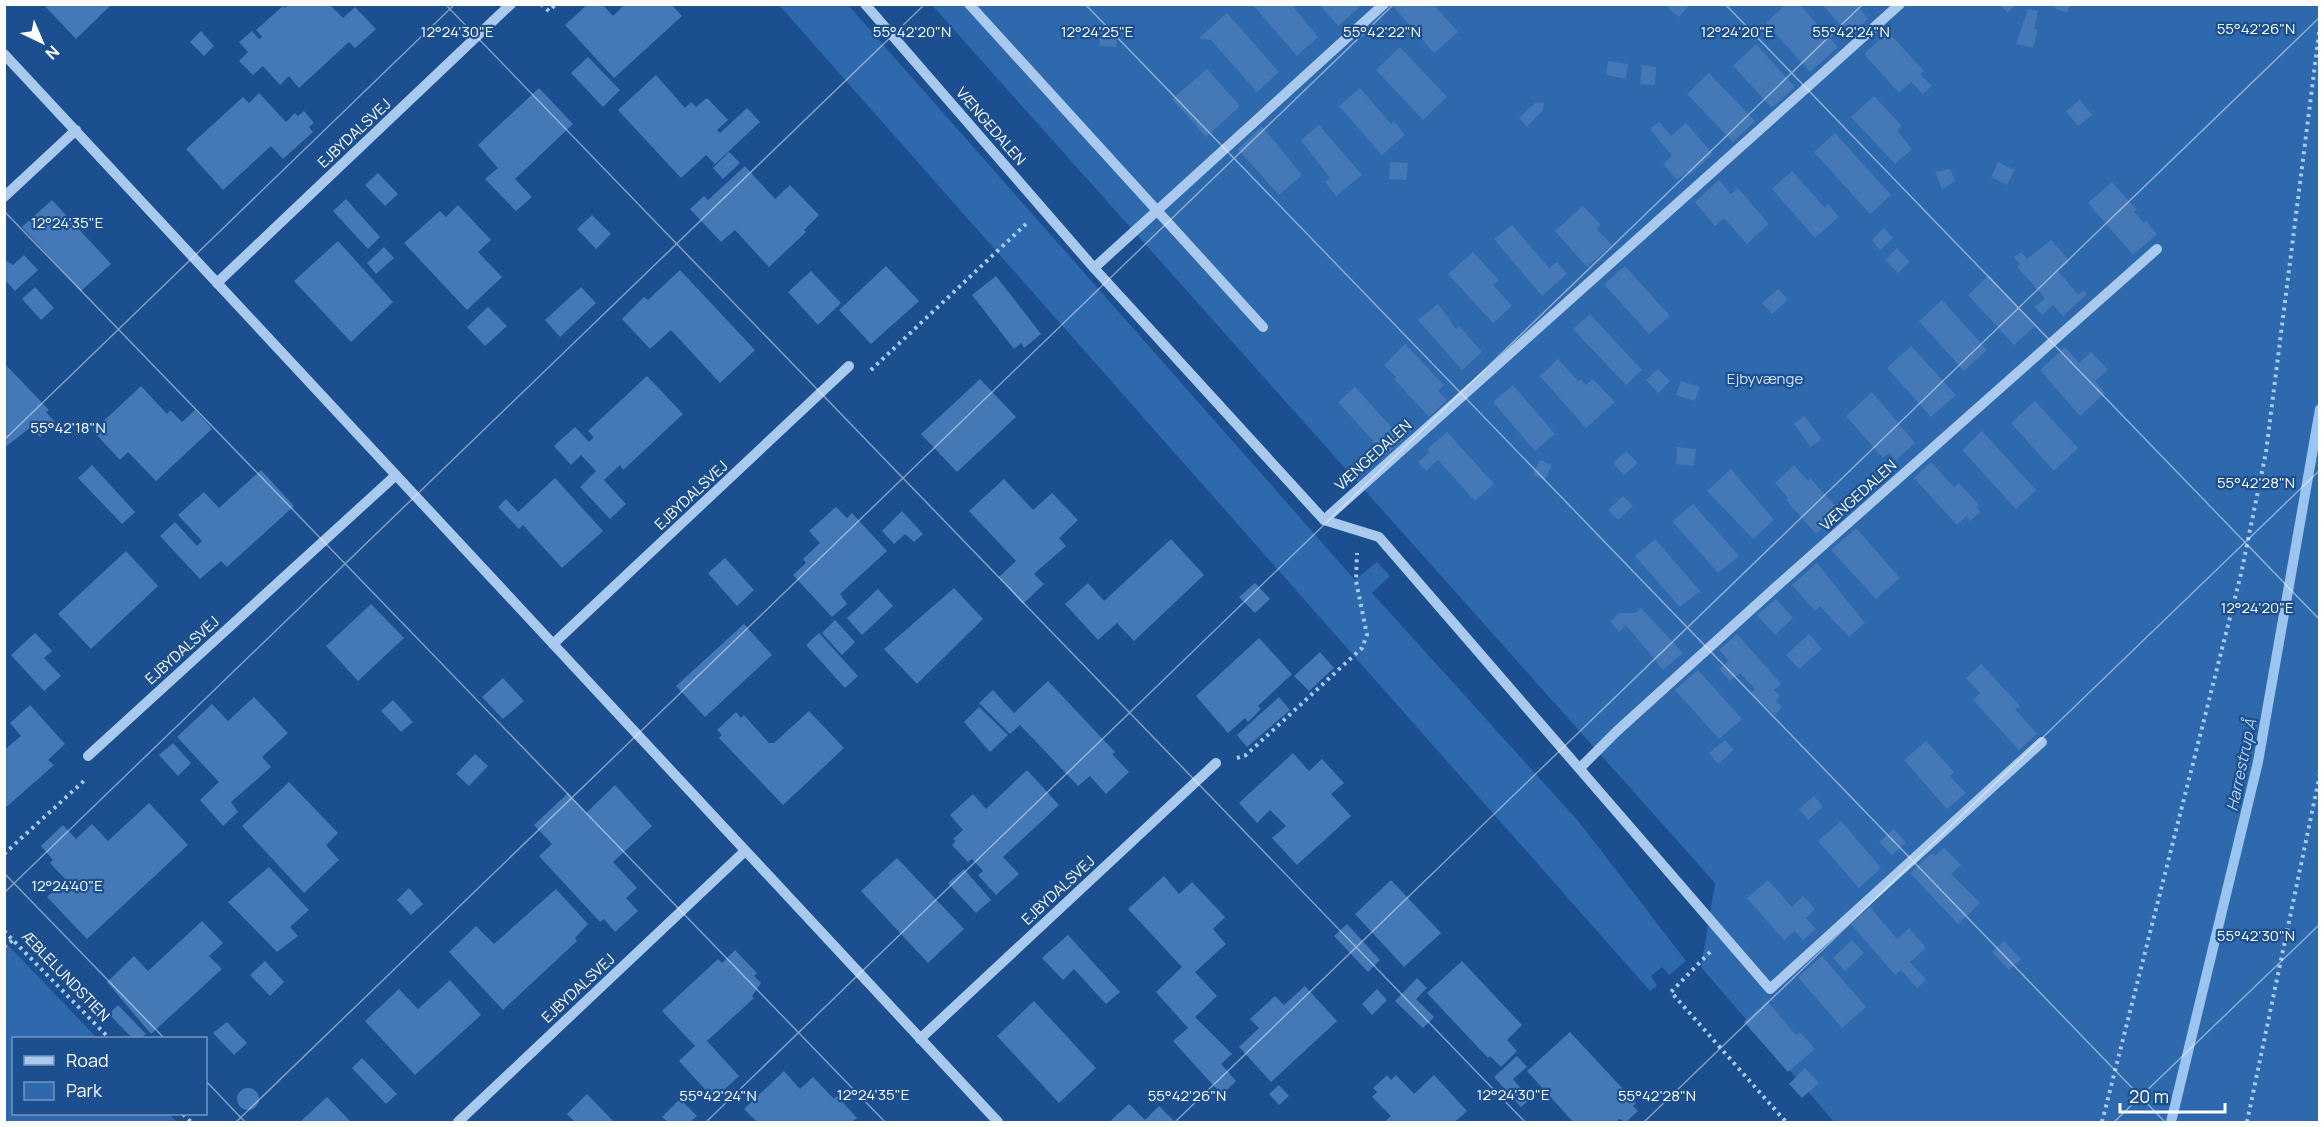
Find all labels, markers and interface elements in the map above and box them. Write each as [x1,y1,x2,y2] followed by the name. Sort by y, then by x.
[12,12,72,72] north arrow
[2217,18,2295,39] text: 55°42'26"N
[421,21,493,42] text: 12°24'30"E
[873,21,951,42] text: 55°42'20"N
[1061,21,1133,42] text: 12°24'25"E
[1343,21,1421,42] text: 55°42'22"N
[1700,21,1774,42] text: 12°24'20"E
[1812,21,1890,42] text: 55°42'24"N
[41,41,64,65] text: N
[951,83,1031,169] street label: VÆNGEDALEN
[313,94,395,172] street label: EJBYDALSVEJ
[31,212,103,233] text: 12°24'35"E
[1727,368,1803,389] park label: Ejbyvænge
[1330,415,1416,495] street label: VÆNGEDALEN
[30,417,106,438] text: 55°42'18"N
[1815,455,1901,535] street label: VÆNGEDALEN
[650,456,732,534] street label: EJBYDALSVEJ
[2217,472,2295,493] text: 55°42'28"N
[2220,597,2294,618] text: 12°24'20"E
[140,611,224,689] street label: EJBYDALSVEJ
[2221,716,2262,813] water label: Harrestrup Å
[1017,851,1099,929] street label: EJBYDALSVEJ
[31,875,103,896] text: 12°24'40"E
[2217,925,2295,946] text: 55°42'30"N
[17,926,115,1026] street label: ÆBLELUNDSTIEN
[537,949,619,1027] street label: EJBYDALSVEJ
[12,1037,207,1115] legend
[66,1048,109,1072] text: Road
[2120,1076,2225,1114] scale bar
[66,1078,103,1102] text: Park
[837,1084,909,1105] text: 12°24'35"E
[1477,1084,1549,1105] text: 12°24'30"E
[2129,1084,2169,1108] text: 20 m
[679,1085,757,1106] text: 55°42'24"N
[1148,1085,1226,1106] text: 55°42'26"N
[1618,1085,1696,1106] text: 55°42'28"N

